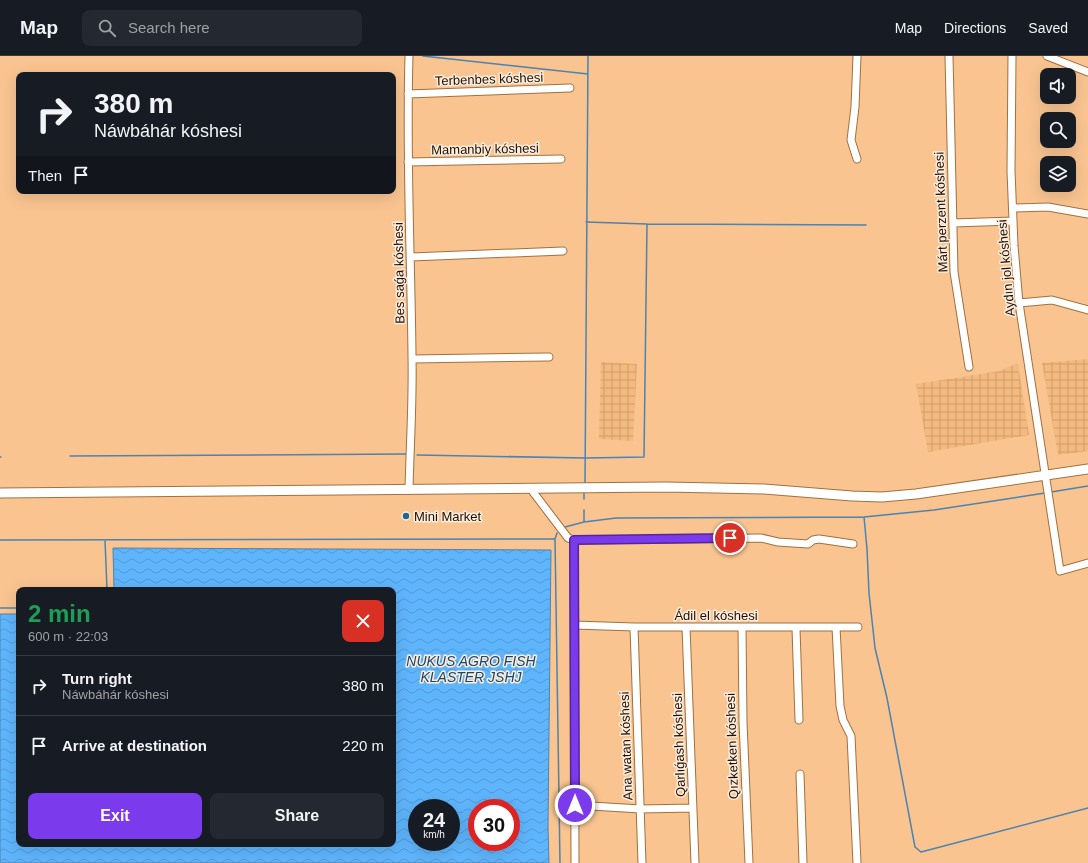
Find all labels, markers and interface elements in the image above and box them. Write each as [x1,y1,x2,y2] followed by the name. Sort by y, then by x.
[82,10,362,46] search box
[20,17,58,38] text: Map
[96,17,118,39] icon: search
[128,19,210,36] text: Search here
[895,20,922,36] text: Map
[944,20,1006,36] text: Directions
[1028,20,1068,36] text: Saved
[1040,68,1076,192] map controls
[1040,68,1076,104] button: sound
[435,70,544,88] street label: Terbenbes kóshesi
[28,88,80,140] icon: right
[94,88,173,119] text: 380 m
[1040,112,1076,148] button: search
[94,121,242,141] text: Náwbáhár kóshesi
[431,141,539,157] street label: Mamanbiy kóshesi
[931,151,951,273] street label: Márt perzent kóshesi
[1040,156,1076,192] button: layers
[70,164,92,186] icon: arrive
[28,167,62,184] text: Then
[994,219,1018,317] street label: Aydın jol kóshesi
[391,222,407,324] street label: Bes saǵa kóshesi
[414,509,482,524] place label: Mini Market
[401,511,411,521] marker: Mini Market
[713,521,747,555] pin
[719,527,741,549] icon: arrive
[28,600,91,627] text: 2 min
[342,600,384,642] button: close
[674,608,758,623] street label: Ádil el kóshesi
[28,629,108,644] text: 600 m · 22:03
[406,653,537,685] water label: NUKUS AGRO FISH KLASTER JSHJ
[62,670,132,687] text: Turn right
[28,675,50,697] icon: right
[342,677,384,694] text: 380 m
[62,687,169,702] text: Náwbáhár kóshesi
[617,691,635,801] street label: Ana watan kóshesi
[670,693,688,797] street label: Qarlıǵash kóshesi
[723,693,741,799] street label: Qızketken kóshesi
[28,735,50,757] icon: arrive
[62,737,207,754] text: Arrive at destination
[342,737,384,754] text: 220 m
[554,784,596,826] position arrow
[28,793,202,839] button: Exit
[210,793,384,839] button: Share
[468,799,520,851] speed limit sign: 30
[423,809,445,831] text: 24
[423,829,445,840] text: km/h

